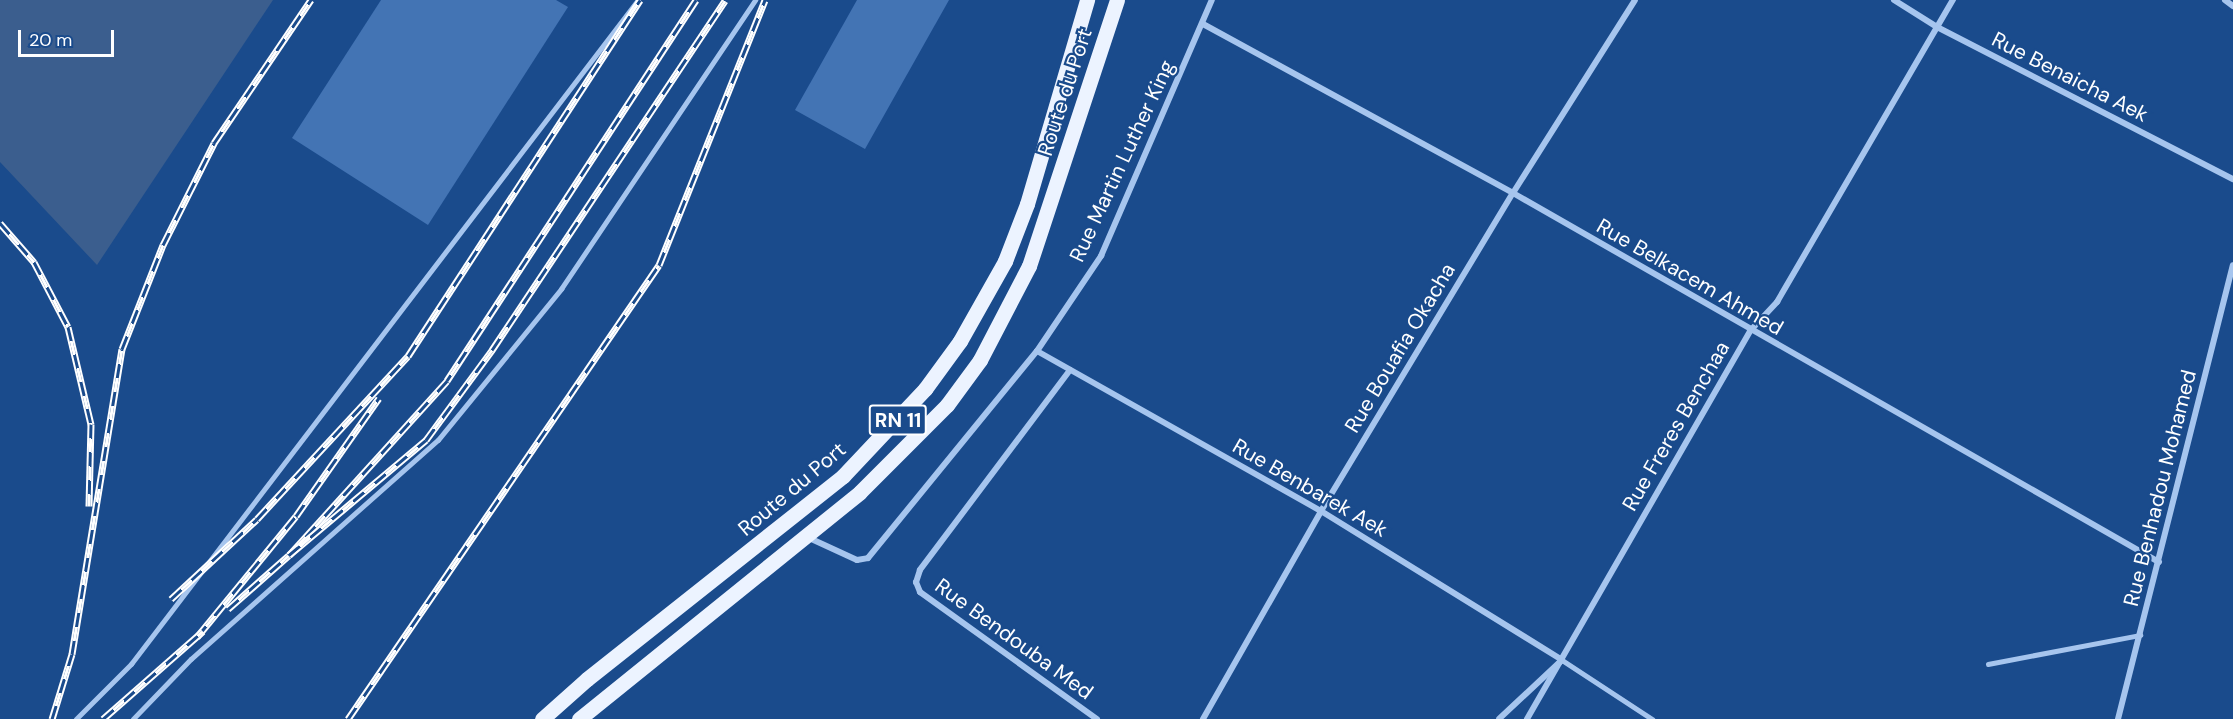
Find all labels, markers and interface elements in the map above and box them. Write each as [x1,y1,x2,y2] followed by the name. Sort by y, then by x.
[21,18,117,56] scale bar
[1033,25,1097,159] street label: Route du Port
[1988,27,2152,127] street label: Rue Benaicha Aek
[29,28,72,52] text: 20 m
[1064,56,1180,266] street label: Rue Martin Luther King
[1592,213,1788,341] street label: Rue Belkacem Ahmed
[1339,259,1461,437] street label: Rue Bouafia Okacha
[1617,337,1735,515] street label: Rue Freres Benchaa
[2118,367,2202,609] street label: Rue Benhadou Mohamed
[868,403,928,437] road number: RN 11
[1228,433,1392,543] street label: Rue Benbarek Aek
[733,437,851,541] street label: Route du Port
[930,573,1098,705] street label: Rue Bendouba Med

